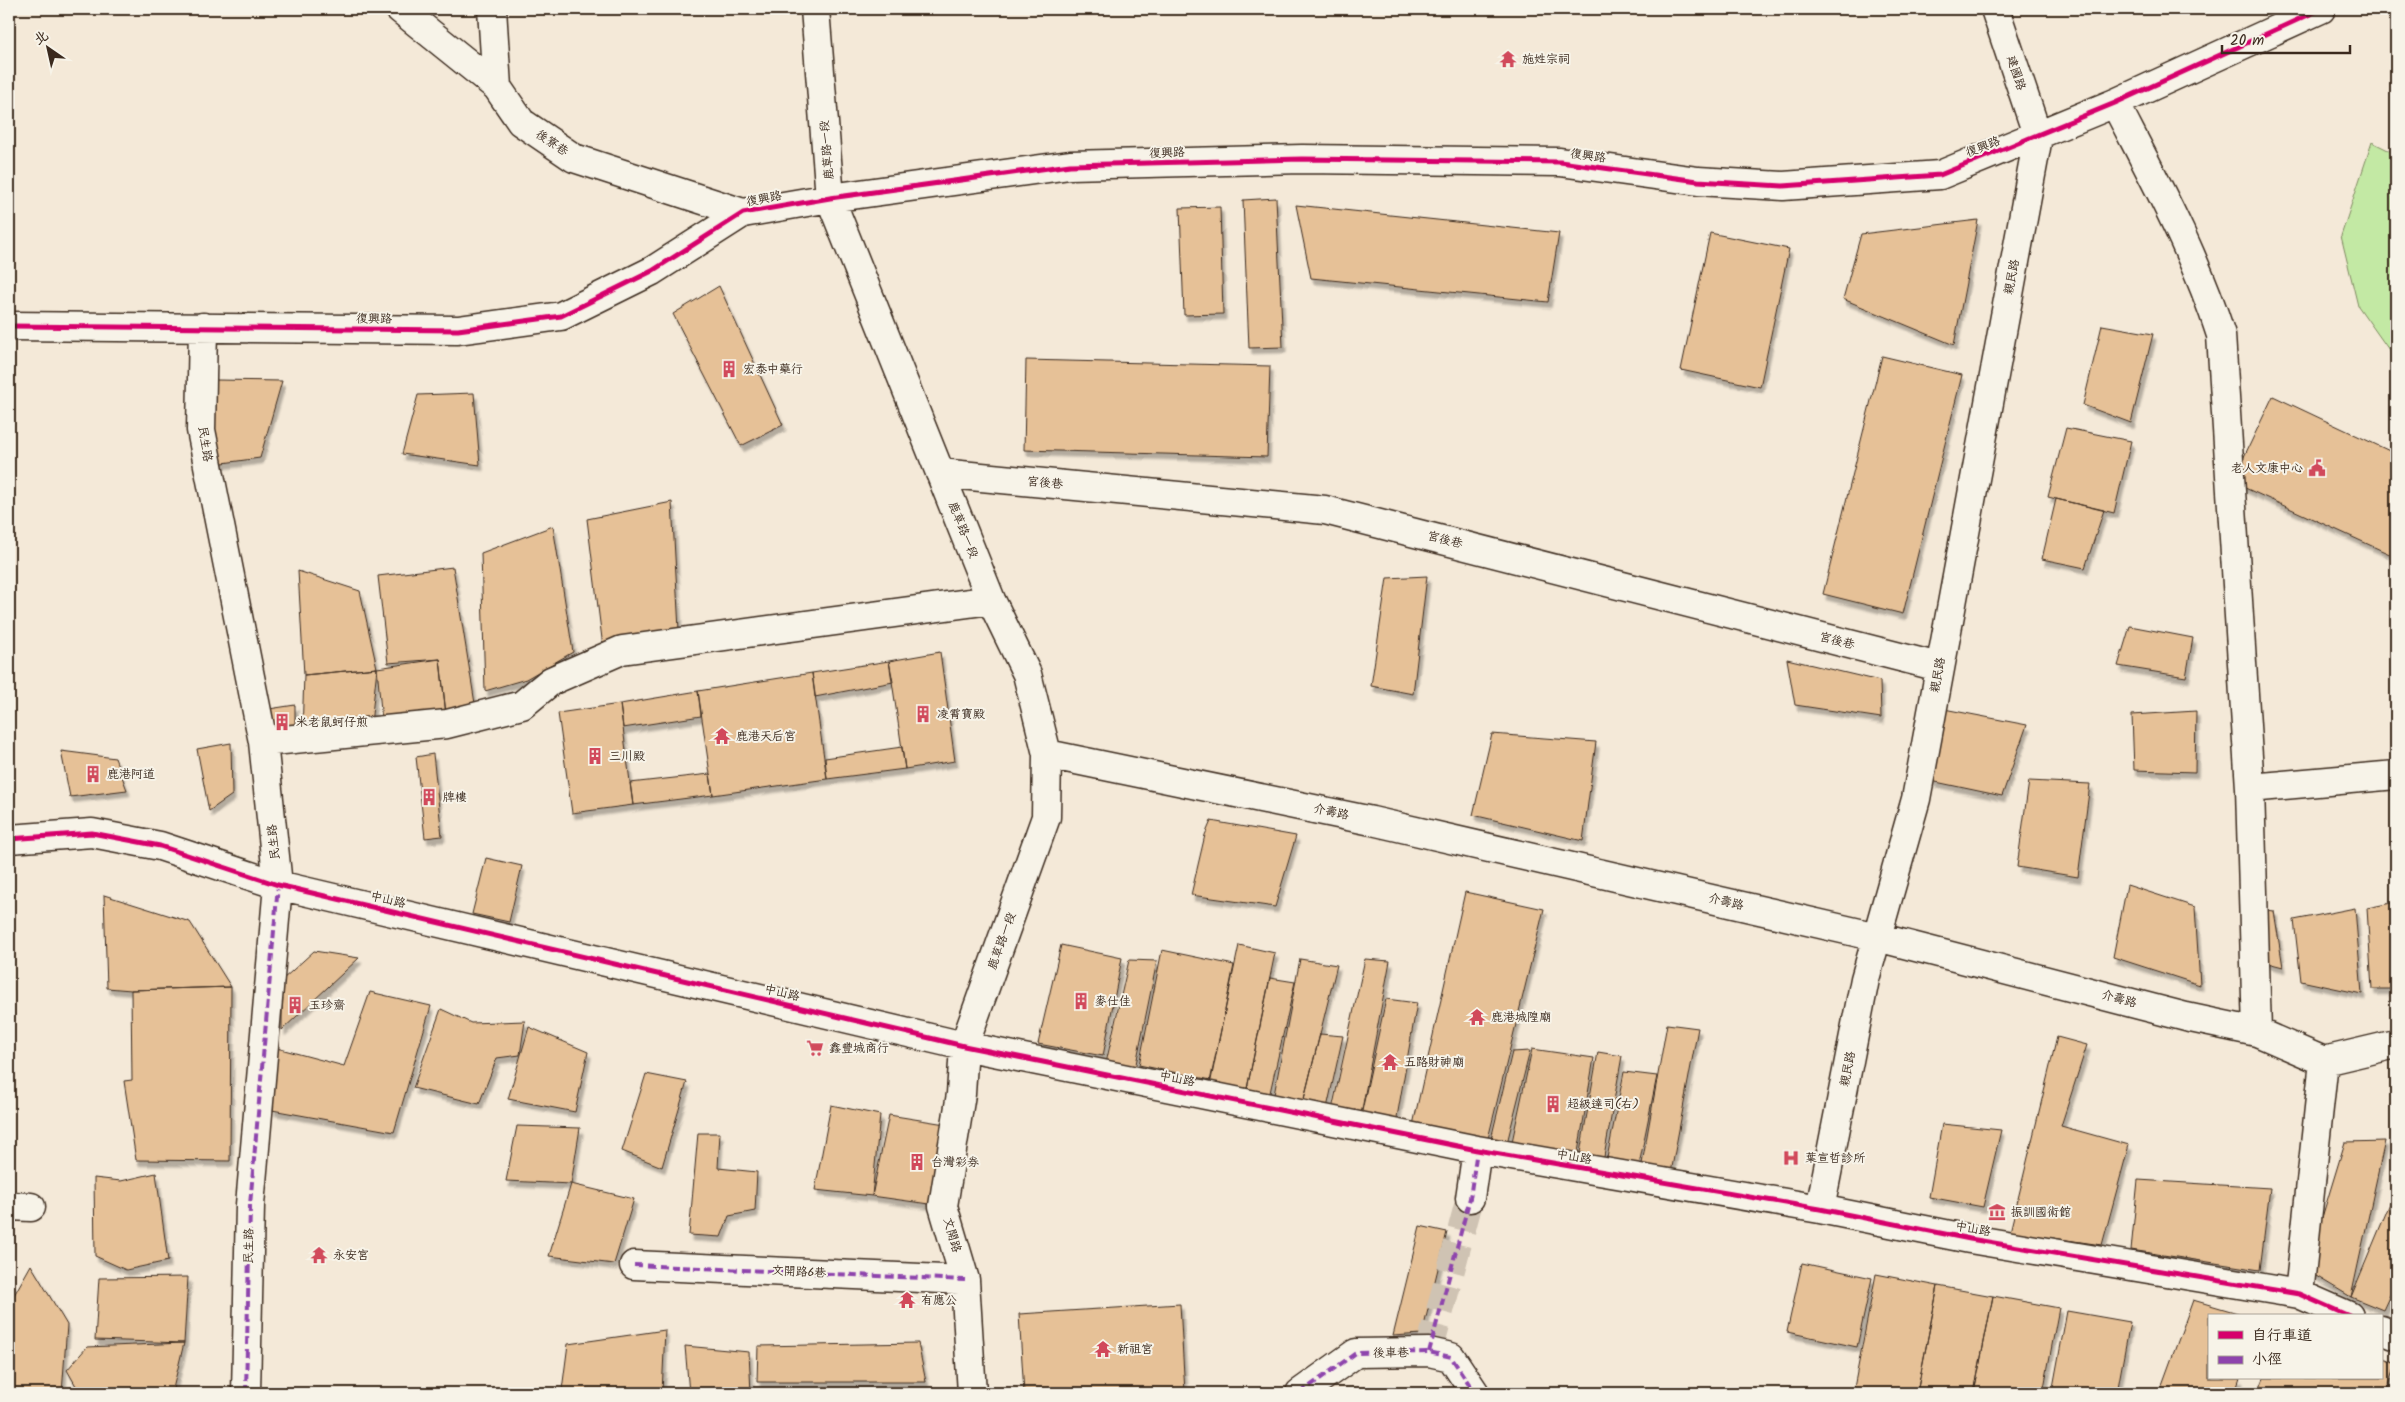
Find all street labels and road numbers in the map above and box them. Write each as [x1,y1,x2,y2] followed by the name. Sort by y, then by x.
[2001,53,2031,93] street label: 建國路
[815,119,839,181] street label: 鹿草路一段
[532,125,572,161] street label: 後寮巷
[1963,132,2003,162] street label: 復興路
[1149,143,1185,163] street label: 復興路
[1569,144,1607,168] street label: 復興路
[745,186,783,212] street label: 復興路
[1999,258,2025,296] street label: 親民路
[356,309,392,329] street label: 復興路
[193,425,217,463] street label: 民生路
[1026,472,1064,494] street label: 宮後巷
[943,499,983,561] street label: 鹿草路一段
[1425,526,1465,554] street label: 宮後巷
[1817,627,1857,655] street label: 宮後巷
[1926,656,1950,694] street label: 親民路
[1311,799,1351,825] street label: 介壽路
[263,823,285,861] street label: 民生路
[368,887,408,913] street label: 中山路
[1706,889,1746,915] street label: 介壽路
[983,910,1021,972] street label: 鹿草路一段
[762,980,802,1006] street label: 中山路
[2099,985,2139,1013] street label: 介壽路
[1835,1050,1861,1088] street label: 親民路
[1158,1066,1196,1092] street label: 中山路
[1555,1145,1593,1169] street label: 中山路
[938,1215,966,1255] street label: 文開路
[1954,1217,1992,1241] street label: 中山路
[239,1228,259,1264] street label: 民生路
[771,1261,827,1283] street label: 文開路6巷
[1373,1343,1409,1363] street label: 後車巷

